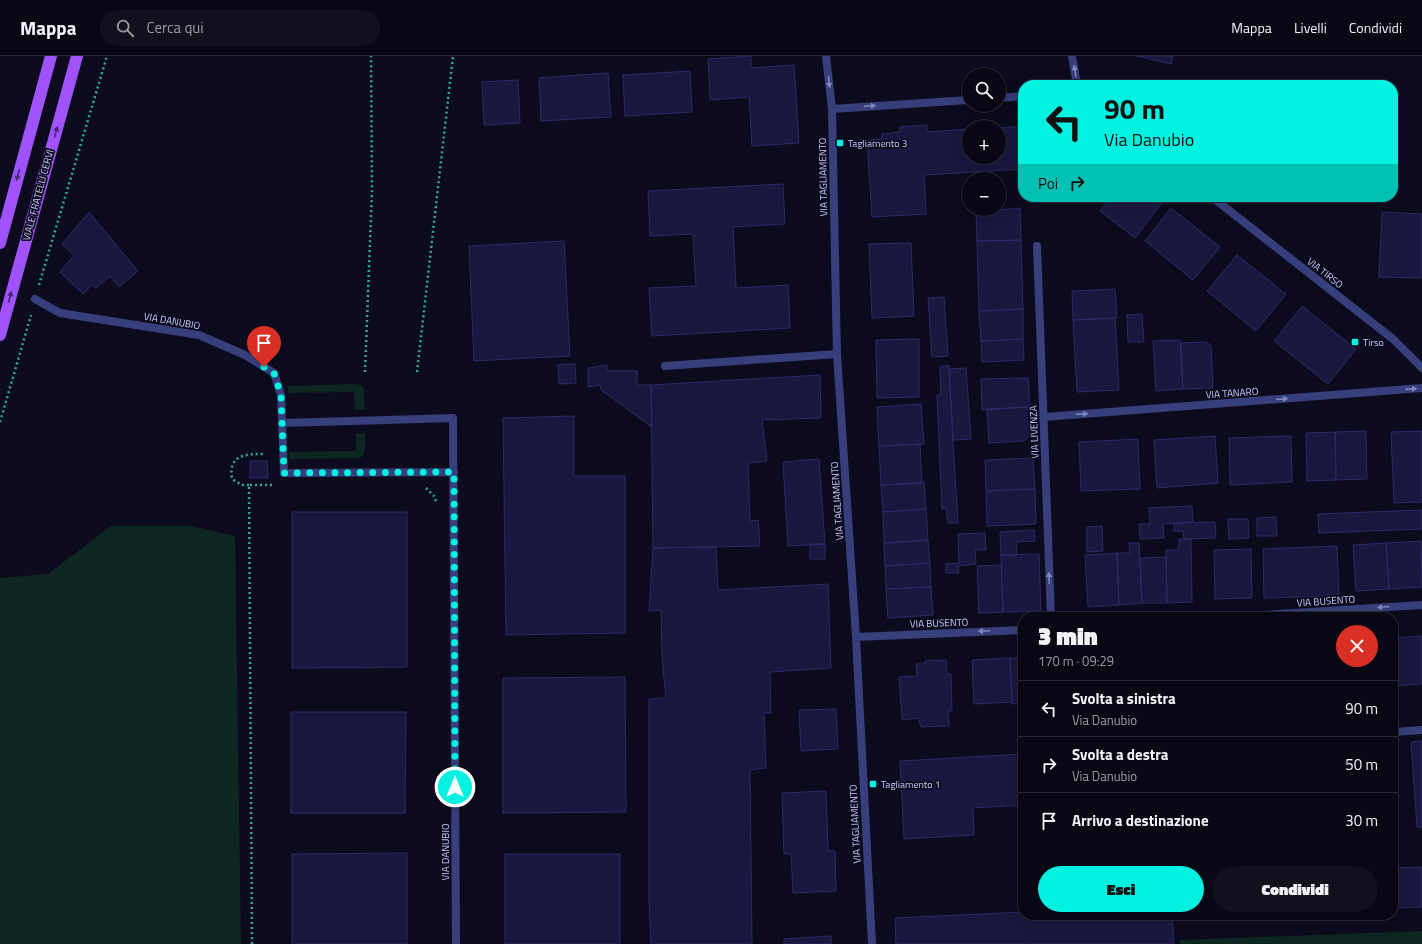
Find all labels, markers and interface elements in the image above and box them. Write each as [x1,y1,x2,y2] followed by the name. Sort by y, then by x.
[100,10,380,46] search box
[20,13,76,42] text: Mappa
[146,16,204,39] text: Cerca qui
[114,17,136,39] icon: search
[1231,17,1272,38] text: Mappa
[1294,17,1327,38] text: Livelli
[1349,17,1402,38] text: Condividi
[1072,64,1078,77] one-way arrow
[962,68,1006,216] map controls
[962,68,1006,112] button: search
[826,76,832,88] one-way arrow
[1104,87,1165,130] text: 90 m
[1038,96,1090,148] icon: left
[864,103,877,109] one-way arrow
[962,120,1006,164] button: +
[53,125,59,137] one-way arrow
[1104,126,1194,153] text: Via Danubio
[848,136,907,151] place label: Tagliamento 3
[815,137,831,217] street label: VIA TAGLIAMENTO
[835,138,845,148] marker: Tagliamento 3
[19,148,57,242] street label: VIALE FRATELLI CERVI
[15,168,21,181] one-way arrow
[962,172,1006,216] button: −
[1038,172,1058,195] text: Poi
[1066,172,1088,194] icon: right
[1304,254,1347,292] street label: VIA TIRSO
[8,291,14,304] one-way arrow
[143,309,202,333] street label: VIA DANUBIO
[247,326,281,367] pin
[253,332,275,354] icon: arrive
[1363,335,1384,350] place label: Tirso
[1350,337,1360,347] marker: Tirso
[1205,384,1259,402] street label: VIA TANARO
[1405,385,1418,392] one-way arrow
[1276,395,1288,402] one-way arrow
[1026,405,1042,459] street label: VIA LIVENZA
[1076,411,1088,418] one-way arrow
[827,461,847,541] street label: VIA TAGLIAMENTO
[1046,572,1053,584] one-way arrow
[1296,591,1356,611] street label: VIA BUSENTO
[1377,604,1389,611] one-way arrow
[910,614,969,632] street label: VIA BUSENTO
[1038,618,1098,654] text: 3 min
[1336,625,1378,667] button: close
[978,628,990,635] one-way arrow
[1038,651,1114,671] text: 170 m · 09:29
[1072,687,1176,710] text: Svolta a sinistra
[1345,697,1378,720] text: 90 m
[1038,698,1060,720] icon: left
[1072,710,1137,730] text: Via Danubio
[1072,743,1169,766] text: Svolta a destra
[1345,753,1378,776] text: 50 m
[1038,754,1060,776] icon: right
[434,766,476,808] position arrow
[1072,766,1137,786] text: Via Danubio
[881,777,940,792] place label: Tagliamento 1
[868,779,878,789] marker: Tagliamento 1
[845,784,865,864] street label: VIA TAGLIAMENTO
[1072,809,1209,832] text: Arrivo a destinazione
[1345,809,1378,832] text: 30 m
[1038,810,1060,832] icon: arrive
[438,823,453,881] street label: VIA DANUBIO
[1038,866,1204,912] button: Esci
[1212,866,1378,912] button: Condividi

